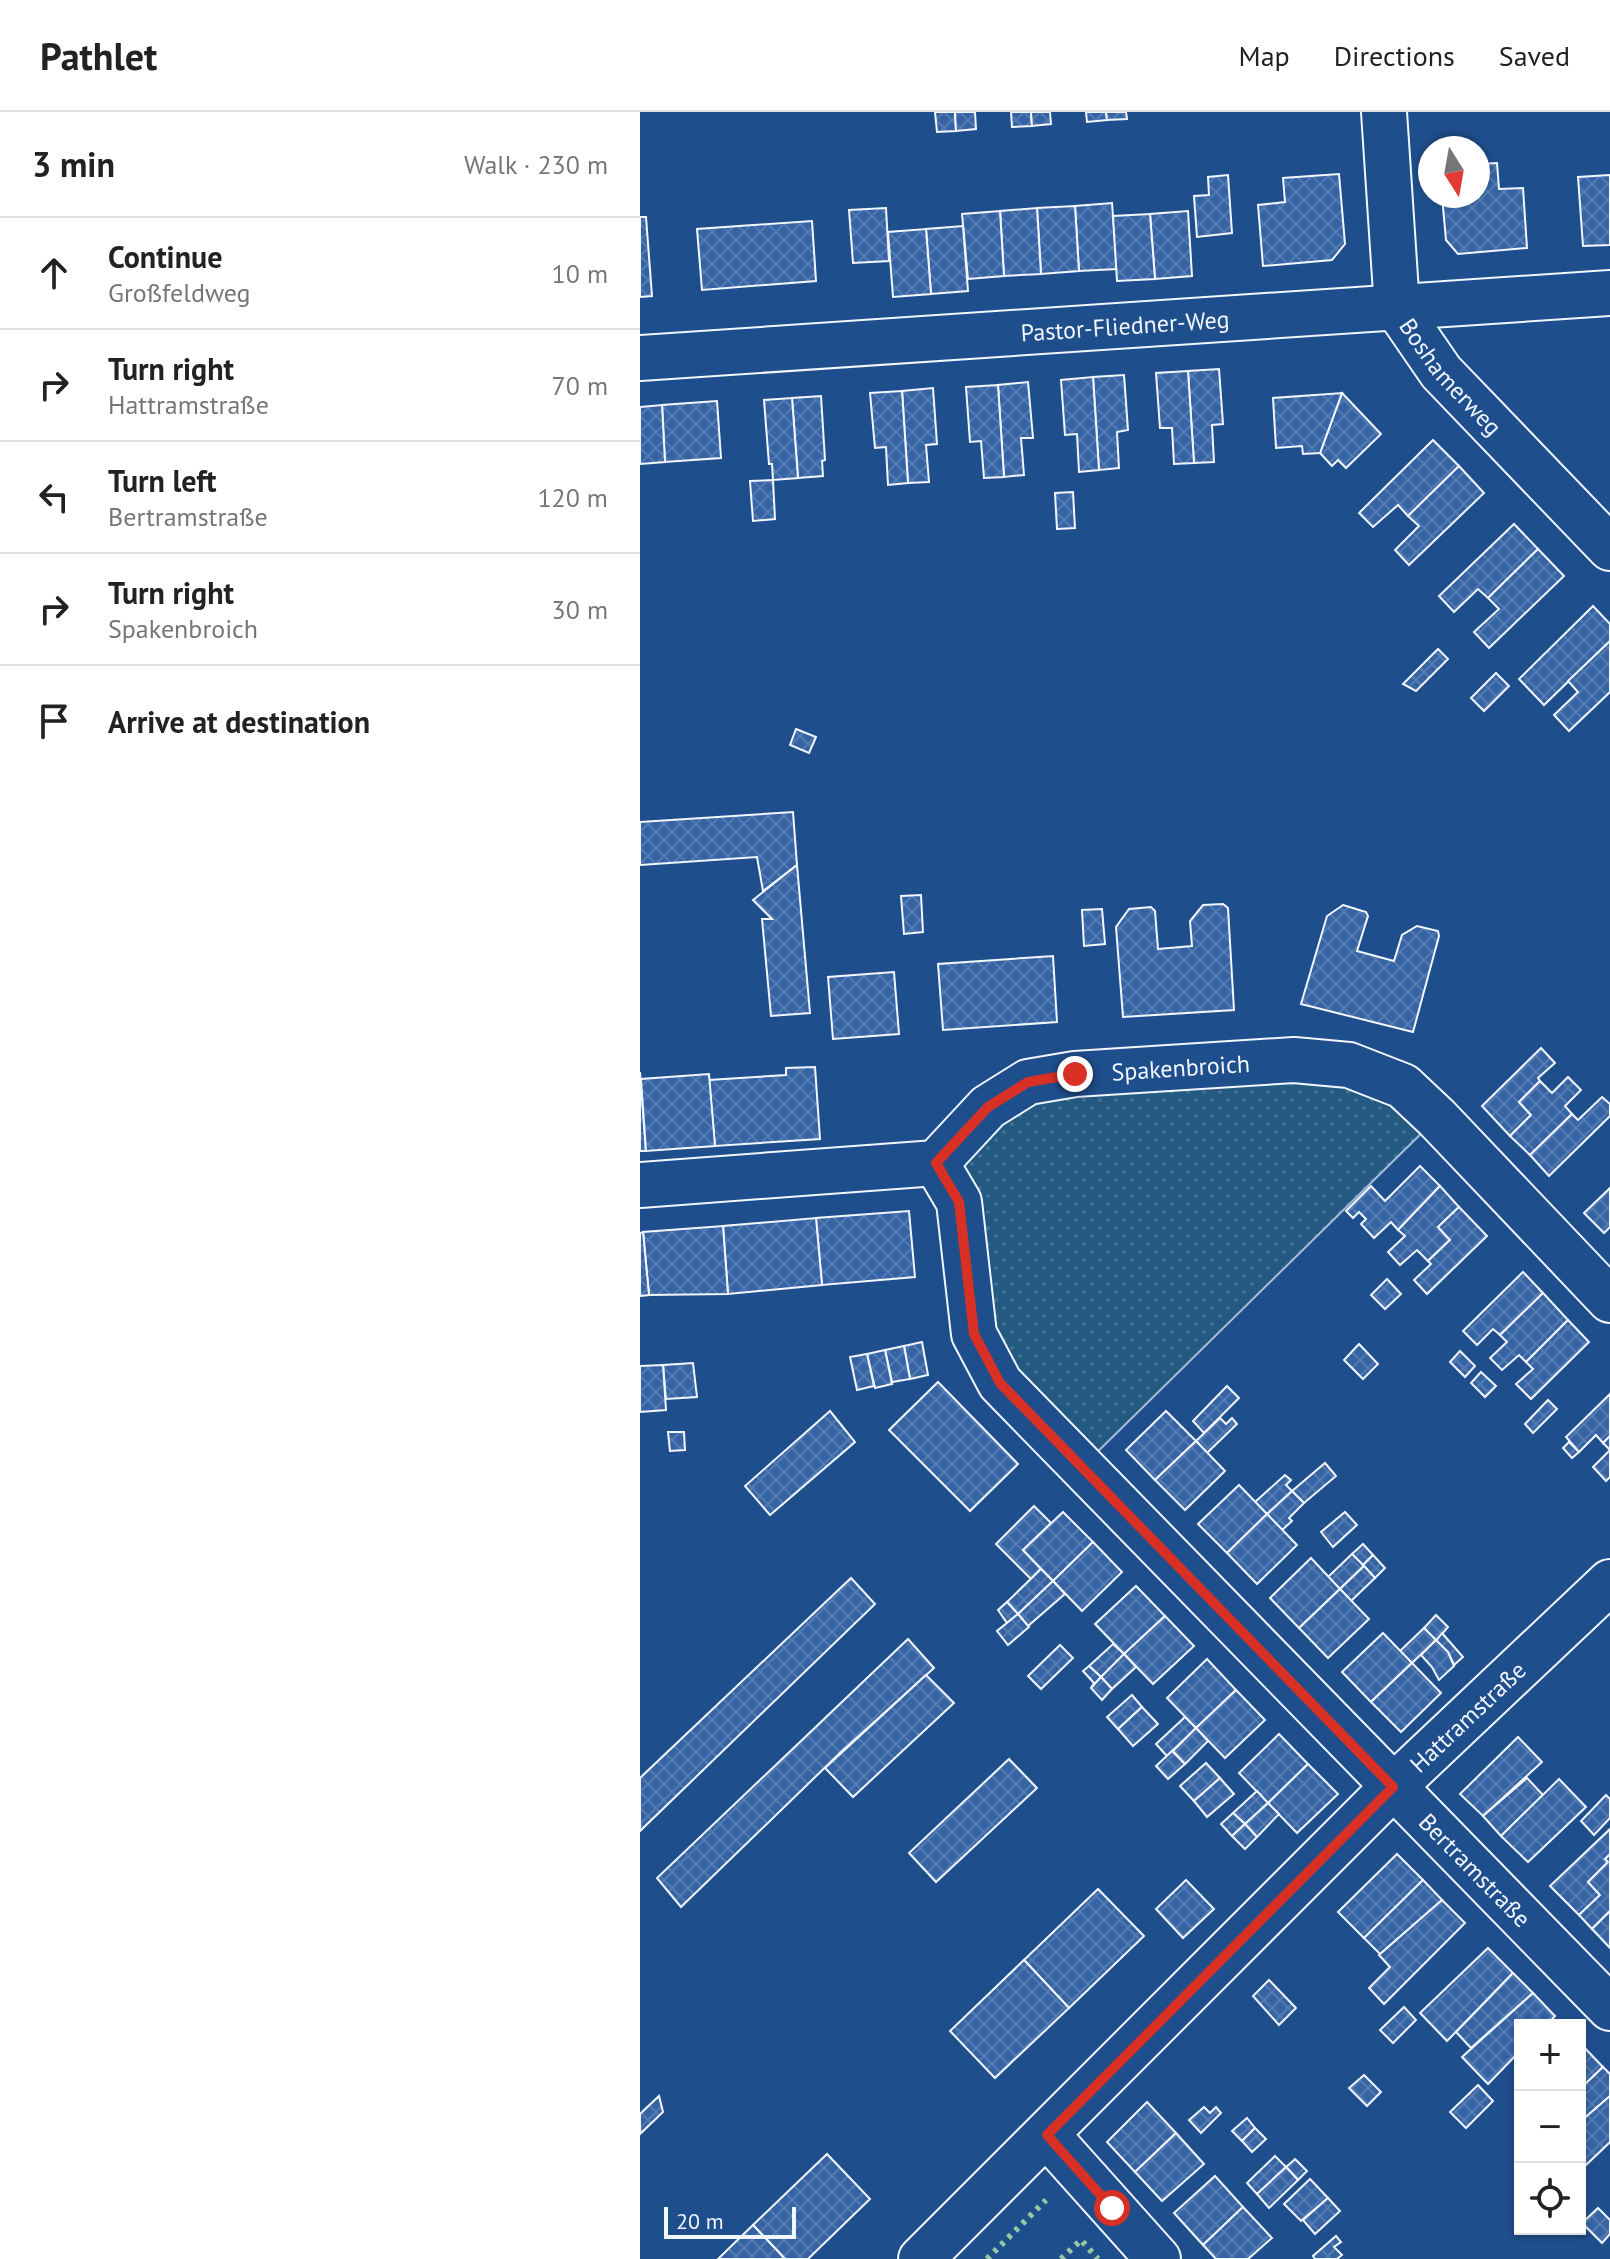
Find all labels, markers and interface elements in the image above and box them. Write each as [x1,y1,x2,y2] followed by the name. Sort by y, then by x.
[40,31,157,80] text: Pathlet
[1239,37,1290,74] text: Map
[1334,37,1455,74] text: Directions
[1499,37,1570,74] text: Saved
[1418,136,1490,208] north arrow
[32,142,115,186] text: 3 min
[464,148,608,181] text: Walk · 230 m
[108,237,222,276] text: Continue
[32,251,76,295] icon: ahead
[552,257,608,290] text: 10 m
[108,276,251,309] text: Großfeldweg
[1020,303,1230,348] street label: Pastor-Fliedner-Weg
[1393,312,1509,442] street label: Boshamerweg
[108,349,234,388] text: Turn right
[32,363,76,407] icon: right
[552,369,608,402] text: 70 m
[108,388,269,421] text: Hattramstraße
[108,461,216,500] text: Turn left
[32,475,76,519] icon: left
[537,481,608,514] text: 120 m
[108,500,268,533] text: Bertramstraße
[108,573,234,612] text: Turn right
[32,587,76,631] icon: right
[552,593,608,626] text: 30 m
[108,612,258,645] text: Spakenbroich
[32,699,76,743] icon: arrive
[108,702,370,741] text: Arrive at destination
[1111,1047,1251,1087] street label: Spakenbroich
[1057,1056,1093,1092] route end
[1403,1654,1532,1779] street label: Hattramstraße
[1413,1806,1538,1934] street label: Bertramstraße
[1514,2019,1586,2235] map controls
[1514,2019,1586,2091] button: +
[1514,2091,1586,2163] button: −
[1514,2163,1586,2235] button: locate
[1094,2190,1130,2226] route start
[664,2203,796,2239] scale bar
[676,2207,724,2235] text: 20 m

